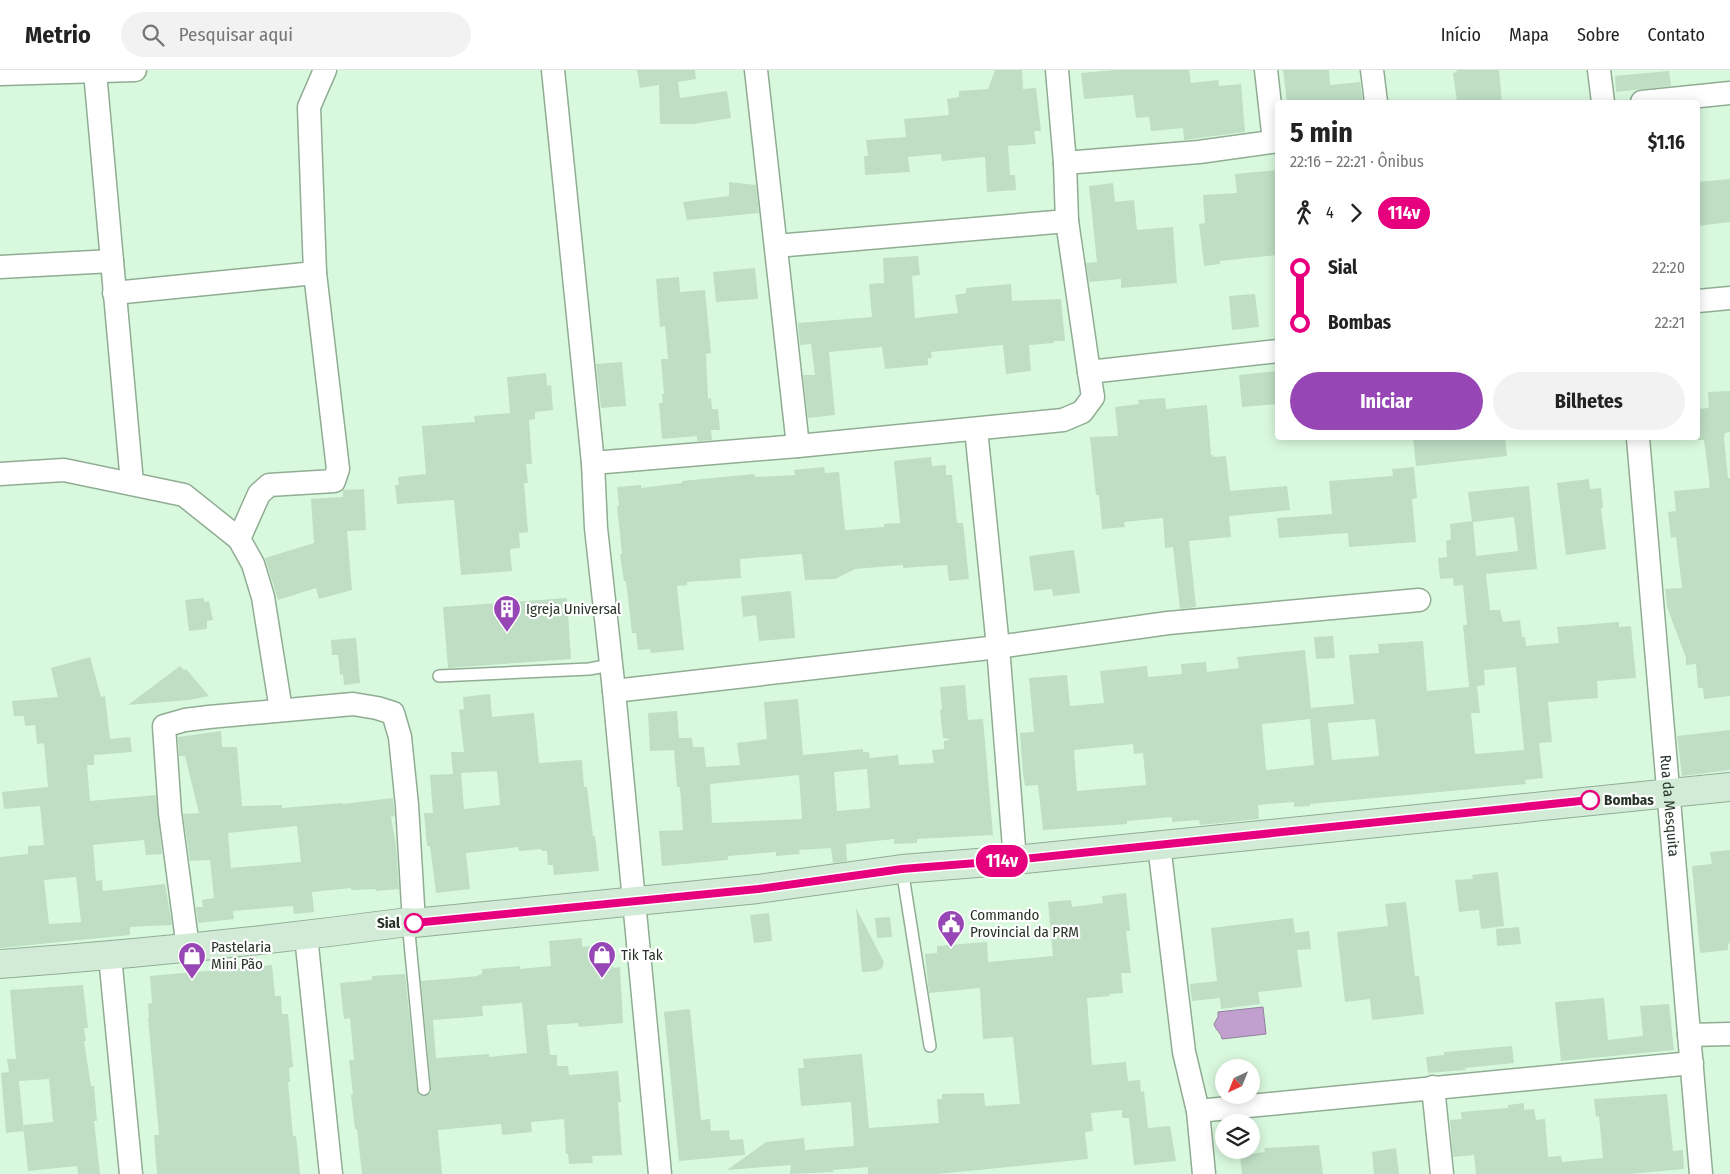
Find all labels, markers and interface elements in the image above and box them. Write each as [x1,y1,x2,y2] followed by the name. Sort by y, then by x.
[121,12,471,57] search box
[25,21,91,49] text: Metrio
[139,21,167,49] icon: search
[179,23,293,46] text: Pesquisar aqui
[1441,24,1481,46] text: Início
[1509,24,1549,46] text: Mapa
[1577,24,1620,46] text: Sobre
[1648,24,1705,46] text: Contato
[1290,116,1353,149] text: 5 min
[1648,131,1685,154] text: $1.16
[1290,152,1424,171] text: 22:16 – 22:21 · Ônibus
[1290,199,1318,227] icon: walk
[1342,199,1370,227] icon: forward
[1388,202,1420,224] text: 114v
[1326,203,1334,222] text: 4
[1328,256,1357,279] text: Sial
[1652,258,1685,277] text: 22:20
[1328,311,1391,334] text: Bombas
[1655,313,1685,332] text: 22:21
[1290,372,1483,430] button: Iniciar
[1493,372,1685,430] button: Bilhetes
[492,594,522,633] building icon: Igreja Universal
[526,600,621,618] place label: Igreja Universal
[1656,754,1683,857] street label: Rua da Mesquita
[1580,790,1600,810] marker: Bombas
[1604,791,1654,809] place label: Bombas
[967,845,1037,877] line badge: 114v
[986,850,1018,872] text: 114v
[970,906,1079,941] place label: Commando Provincial da PRM
[936,909,966,948] public building icon: Commando Provincial da PRM
[404,913,424,933] marker: Sial
[377,914,401,932] place label: Sial
[211,938,271,973] place label: Pastelaria Mini Pão
[587,940,617,979] shop icon: Tik Tak
[177,941,207,980] shop icon: Pastelaria Mini Pão
[621,946,663,964] place label: Tik Tak
[1215,1059,1260,1104] north arrow
[1215,1059,1260,1159] map controls
[1215,1114,1260,1159] button: layers

